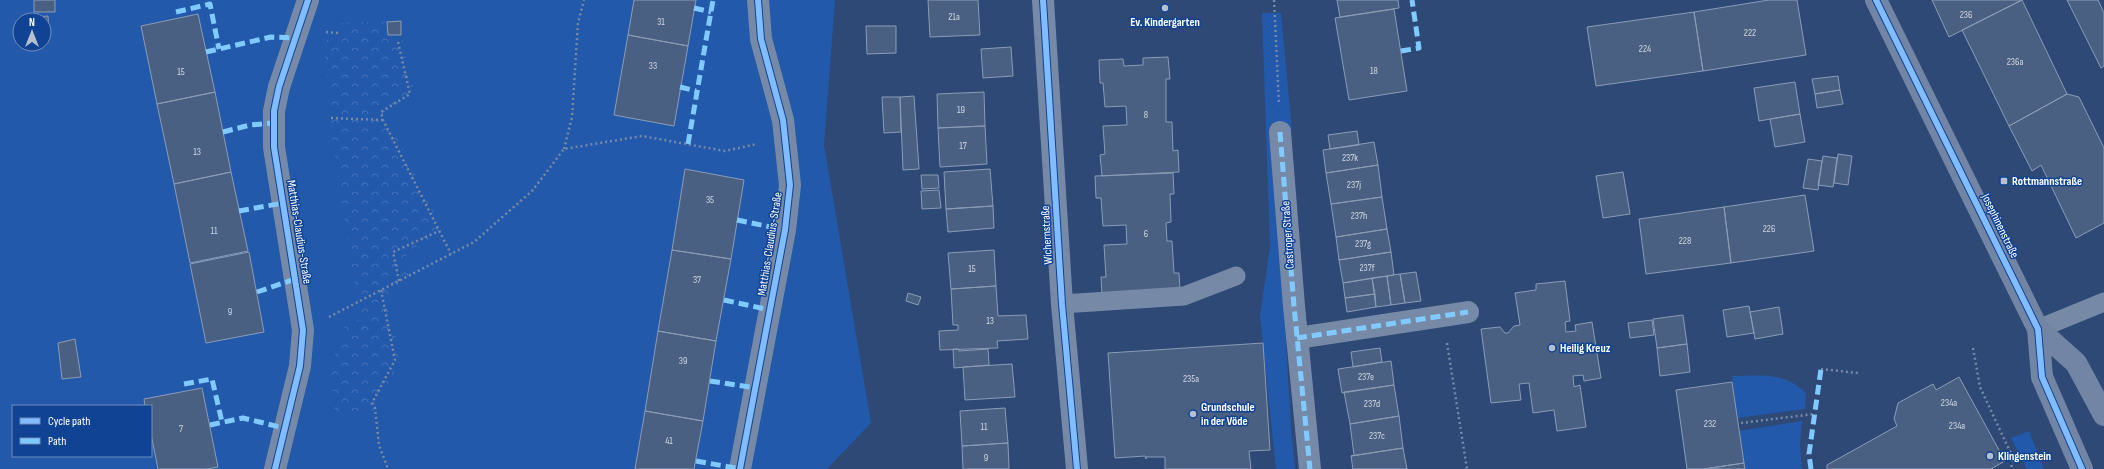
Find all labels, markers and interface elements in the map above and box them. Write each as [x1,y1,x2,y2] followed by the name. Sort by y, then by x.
[1160,3,1170,13] marker: Ev. Kindergarten
[1960,9,1972,21] house number: 236
[948,11,960,23] house number: 21a
[12,12,52,52] north arrow
[1130,15,1200,30] place label: Ev. Kindergarten
[29,16,35,29] text: N
[657,16,665,28] house number: 31
[1744,27,1756,39] house number: 222
[1639,43,1651,55] house number: 224
[2007,56,2023,68] house number: 236a
[649,60,657,72] house number: 33
[1370,65,1378,77] house number: 18
[177,66,185,78] house number: 15
[957,104,965,116] house number: 19
[1144,109,1148,121] house number: 8
[959,140,967,152] house number: 17
[193,146,201,158] house number: 13
[1342,152,1358,164] house number: 237k
[2012,174,2082,189] place label: Rottmannstraße
[1999,176,2009,186] marker: Rottmannstraße
[283,179,315,285] street label: Matthias-Claudius-Straße
[1347,179,1361,191] house number: 237j
[1978,190,2022,261] street label: Josephinenstraße
[754,191,786,297] street label: Matthias-Claudius-Straße
[706,194,714,206] house number: 35
[1278,200,1298,270] street label: Castroper Straße
[1038,205,1056,265] street label: Wichernstraße
[1351,210,1367,222] house number: 237h
[1763,223,1775,235] house number: 226
[211,225,218,237] house number: 11
[1144,228,1148,240] house number: 6
[1679,235,1691,247] house number: 228
[1355,238,1371,250] house number: 237g
[1359,262,1375,274] house number: 237f
[968,263,976,275] house number: 15
[693,274,701,286] house number: 37
[228,306,232,318] house number: 9
[986,315,994,327] house number: 13
[1560,341,1611,356] place label: Heilig Kreuz
[1547,343,1557,353] marker: Heilig Kreuz
[679,355,687,367] house number: 39
[1358,371,1374,383] house number: 237e
[1183,373,1199,385] house number: 235a
[1941,397,1957,409] house number: 234a
[1364,398,1380,410] house number: 237d
[1201,400,1255,429] place label: Grundschule in der Vöde
[12,405,152,457] legend
[1188,409,1198,419] marker: Grundschule in der Vöde
[48,414,90,429] text: Cycle path
[1704,418,1716,430] house number: 232
[1949,420,1965,432] house number: 234a
[981,421,988,433] house number: 11
[179,423,183,435] house number: 7
[1369,430,1385,442] house number: 237c
[48,434,66,449] text: Path
[665,435,673,447] house number: 41
[1998,449,2051,464] place label: Klingenstein
[1985,451,1995,461] marker: Klingenstein
[984,452,988,464] house number: 9

